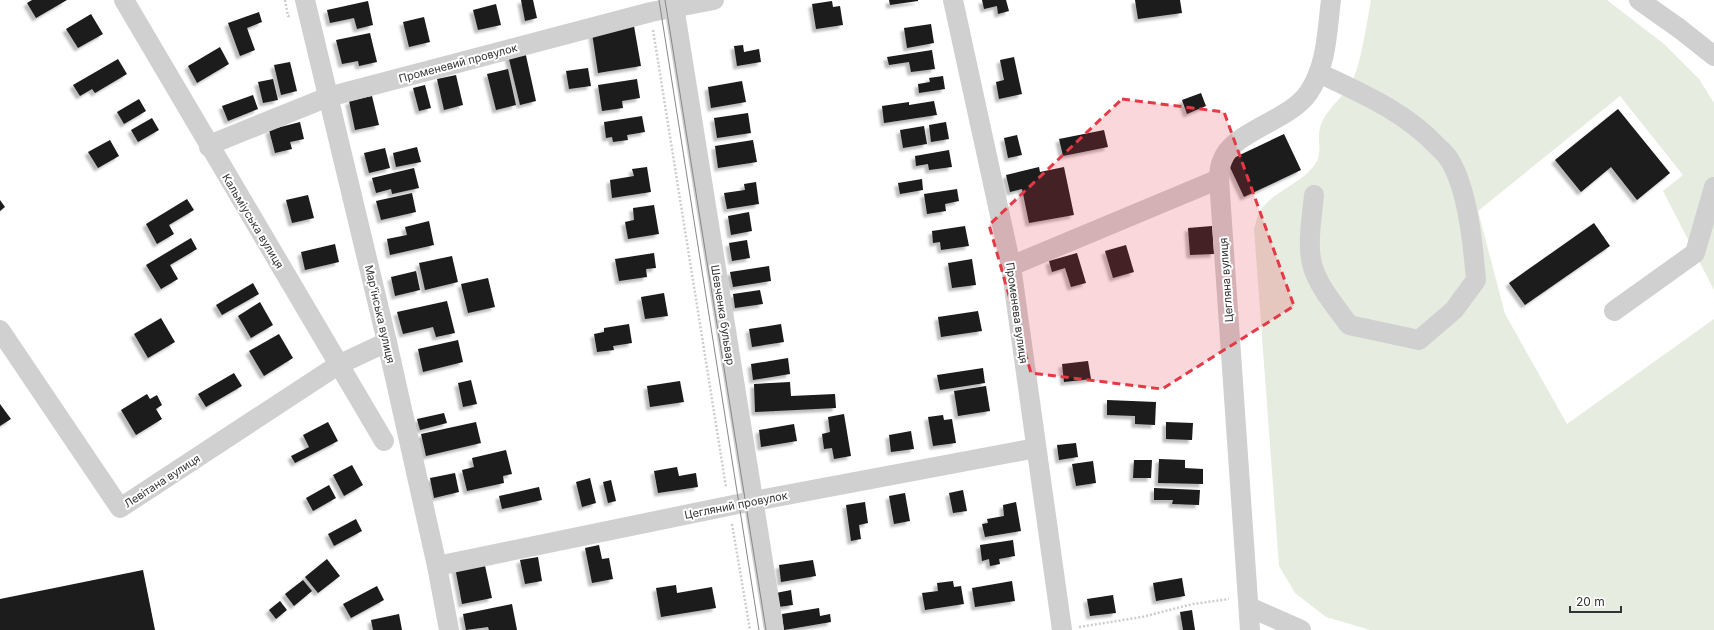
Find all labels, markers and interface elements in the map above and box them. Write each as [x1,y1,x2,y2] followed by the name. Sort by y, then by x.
[397,40,519,86] street label: Променевий провулок
[219,171,287,271] street label: Кальміуська вулиця
[1216,237,1236,323] street label: Цегляна вулиця
[1003,261,1031,365] street label: Променева вулиця
[362,263,398,365] street label: Мар'їнська вулиця
[708,264,738,366] street label: Шевченка бульвар
[121,451,203,511] street label: Левітана вулиця
[683,488,789,522] street label: Цегляний провулок
[1570,588,1621,614] scale bar
[1576,594,1605,609] text: 20 m

